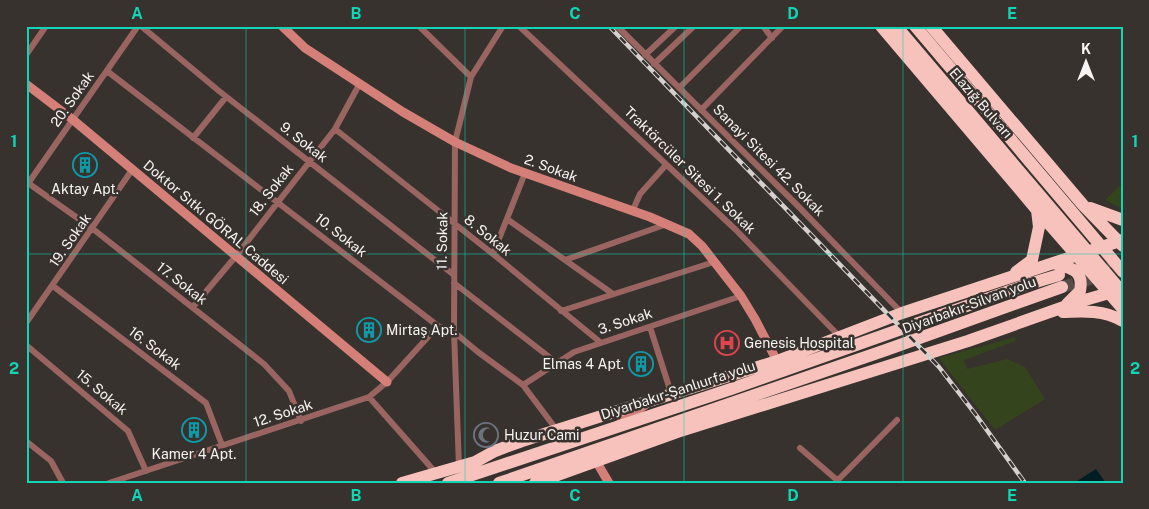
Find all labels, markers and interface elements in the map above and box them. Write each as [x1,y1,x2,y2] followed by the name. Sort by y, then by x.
[131,4,143,23] text: A
[351,4,362,23] text: B
[569,4,581,23] text: C
[787,4,799,23] text: D
[1007,4,1017,23] text: E
[1062,38,1112,88] north arrow
[1081,41,1091,57] text: K
[946,65,1016,141] street label: Elazığ Bulvarı
[47,68,97,130] street label: 20. Sokak
[710,101,828,219] street label: Sanayi Sitesi 42. Sokak
[621,103,759,237] street label: Traktörcüler Sitesi 1. Sokak
[277,119,331,166] street label: 9. Sokak
[11,132,17,151] text: 1
[1132,132,1138,151] text: 1
[522,151,580,185] street label: 2. Sokak
[72,152,98,178] building icon: Aktay Apt.
[140,155,293,287] street label: Doktor Sıtkı GÖRAL Caddesi
[246,161,296,219] street label: 18. Sokak
[51,181,119,197] place label: Aktay Apt.
[46,210,94,270] street label: 19. Sokak
[312,210,370,260] street label: 10. Sokak
[461,211,515,259] street label: 8. Sokak
[433,212,451,270] street label: 11. Sokak
[154,258,210,308] street label: 17. Sokak
[900,273,1038,337] street label: Diyarbakır-Silvan yolu
[596,305,654,337] street label: 3. Sokak
[356,317,382,343] building icon: Mirtaş Apt.
[386,322,457,338] place label: Mirtaş Apt.
[126,323,184,373] street label: 16. Sokak
[714,330,740,356] hospital icon: Genesis Hospital
[744,335,854,351] place label: Genesis Hospital
[628,351,654,377] building icon: Elmas 4 Apt.
[542,356,624,372] place label: Elmas 4 Apt.
[599,357,757,423] street label: Diyarbakır-Şanlıurfa yolu
[9,359,19,378] text: 2
[1130,359,1140,378] text: 2
[73,366,131,418] street label: 15. Sokak
[251,396,315,430] street label: 12. Sokak
[181,417,207,443] building icon: Kamer 4 Apt.
[473,422,499,448] mosque icon: Huzur Cami
[504,427,580,443] place label: Huzur Cami
[152,446,236,462] place label: Kamer 4 Apt.
[131,486,143,505] text: A
[351,486,362,505] text: B
[569,486,581,505] text: C
[787,486,799,505] text: D
[1007,486,1017,505] text: E

